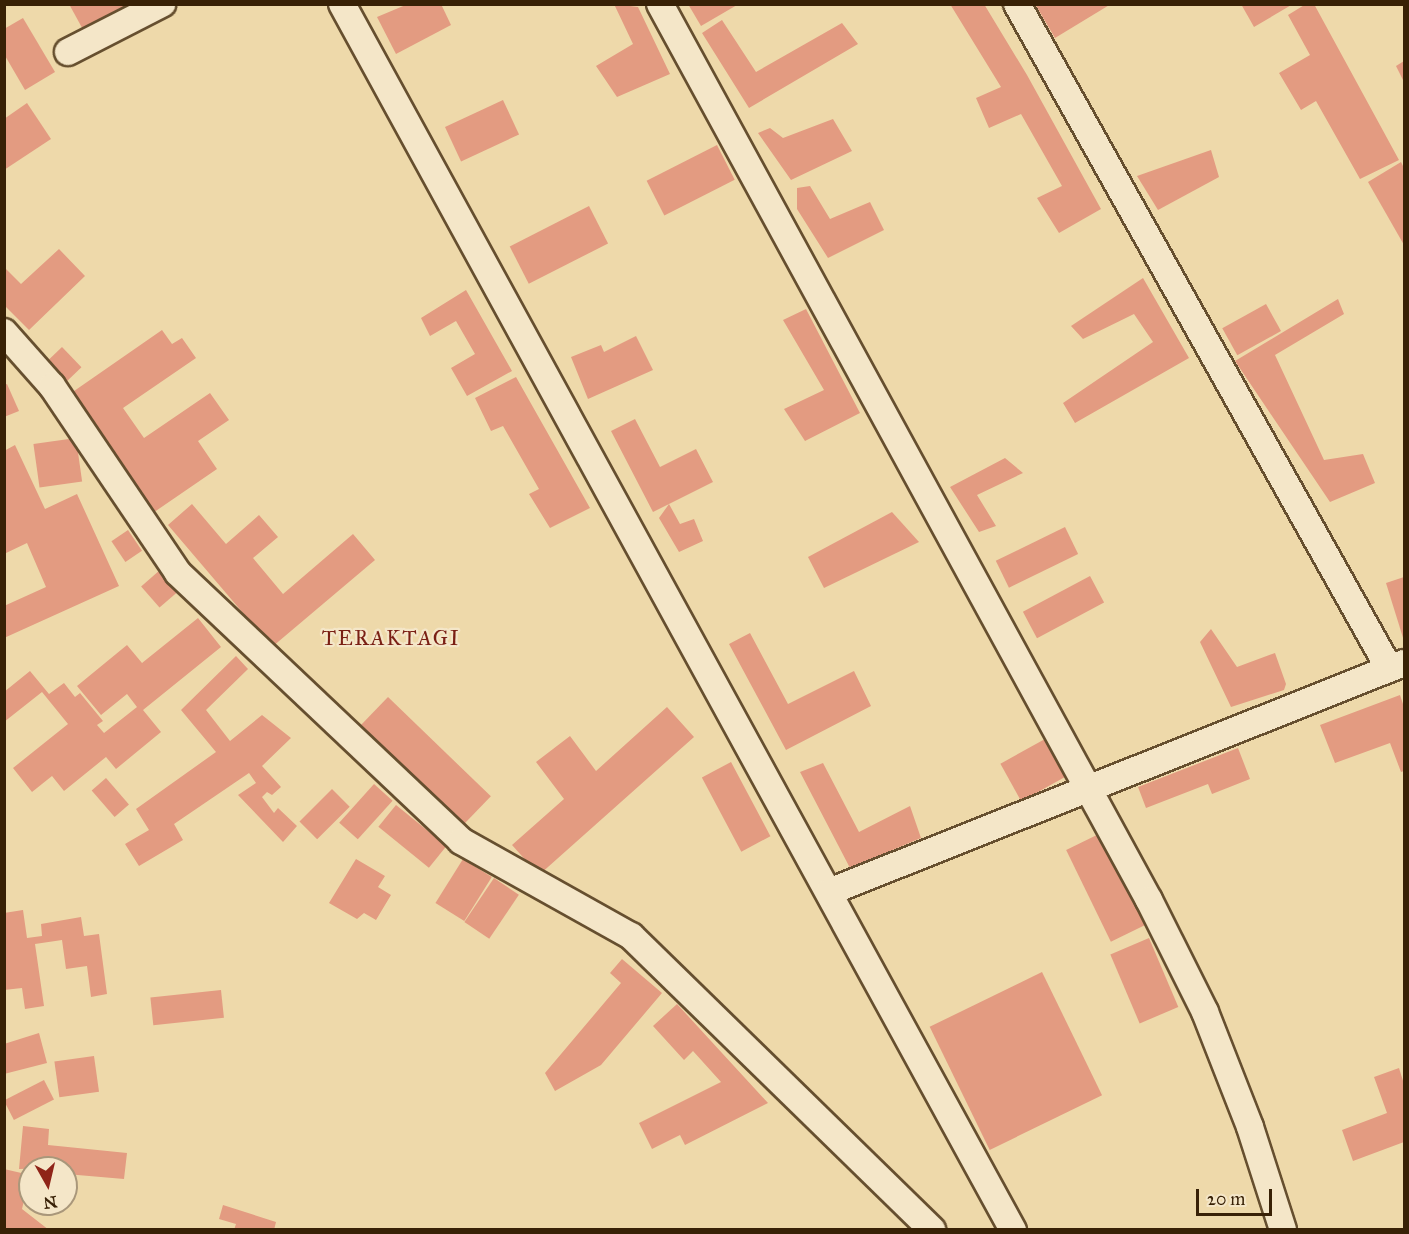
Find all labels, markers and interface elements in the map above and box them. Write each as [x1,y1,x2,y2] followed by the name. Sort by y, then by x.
[322,625,460,651] district label: TERAKTAGI
[18,1156,78,1216] north arrow
[1199,1177,1276,1215] scale bar
[1207,1188,1245,1210] text: 20 m
[42,1192,58,1213] text: N

